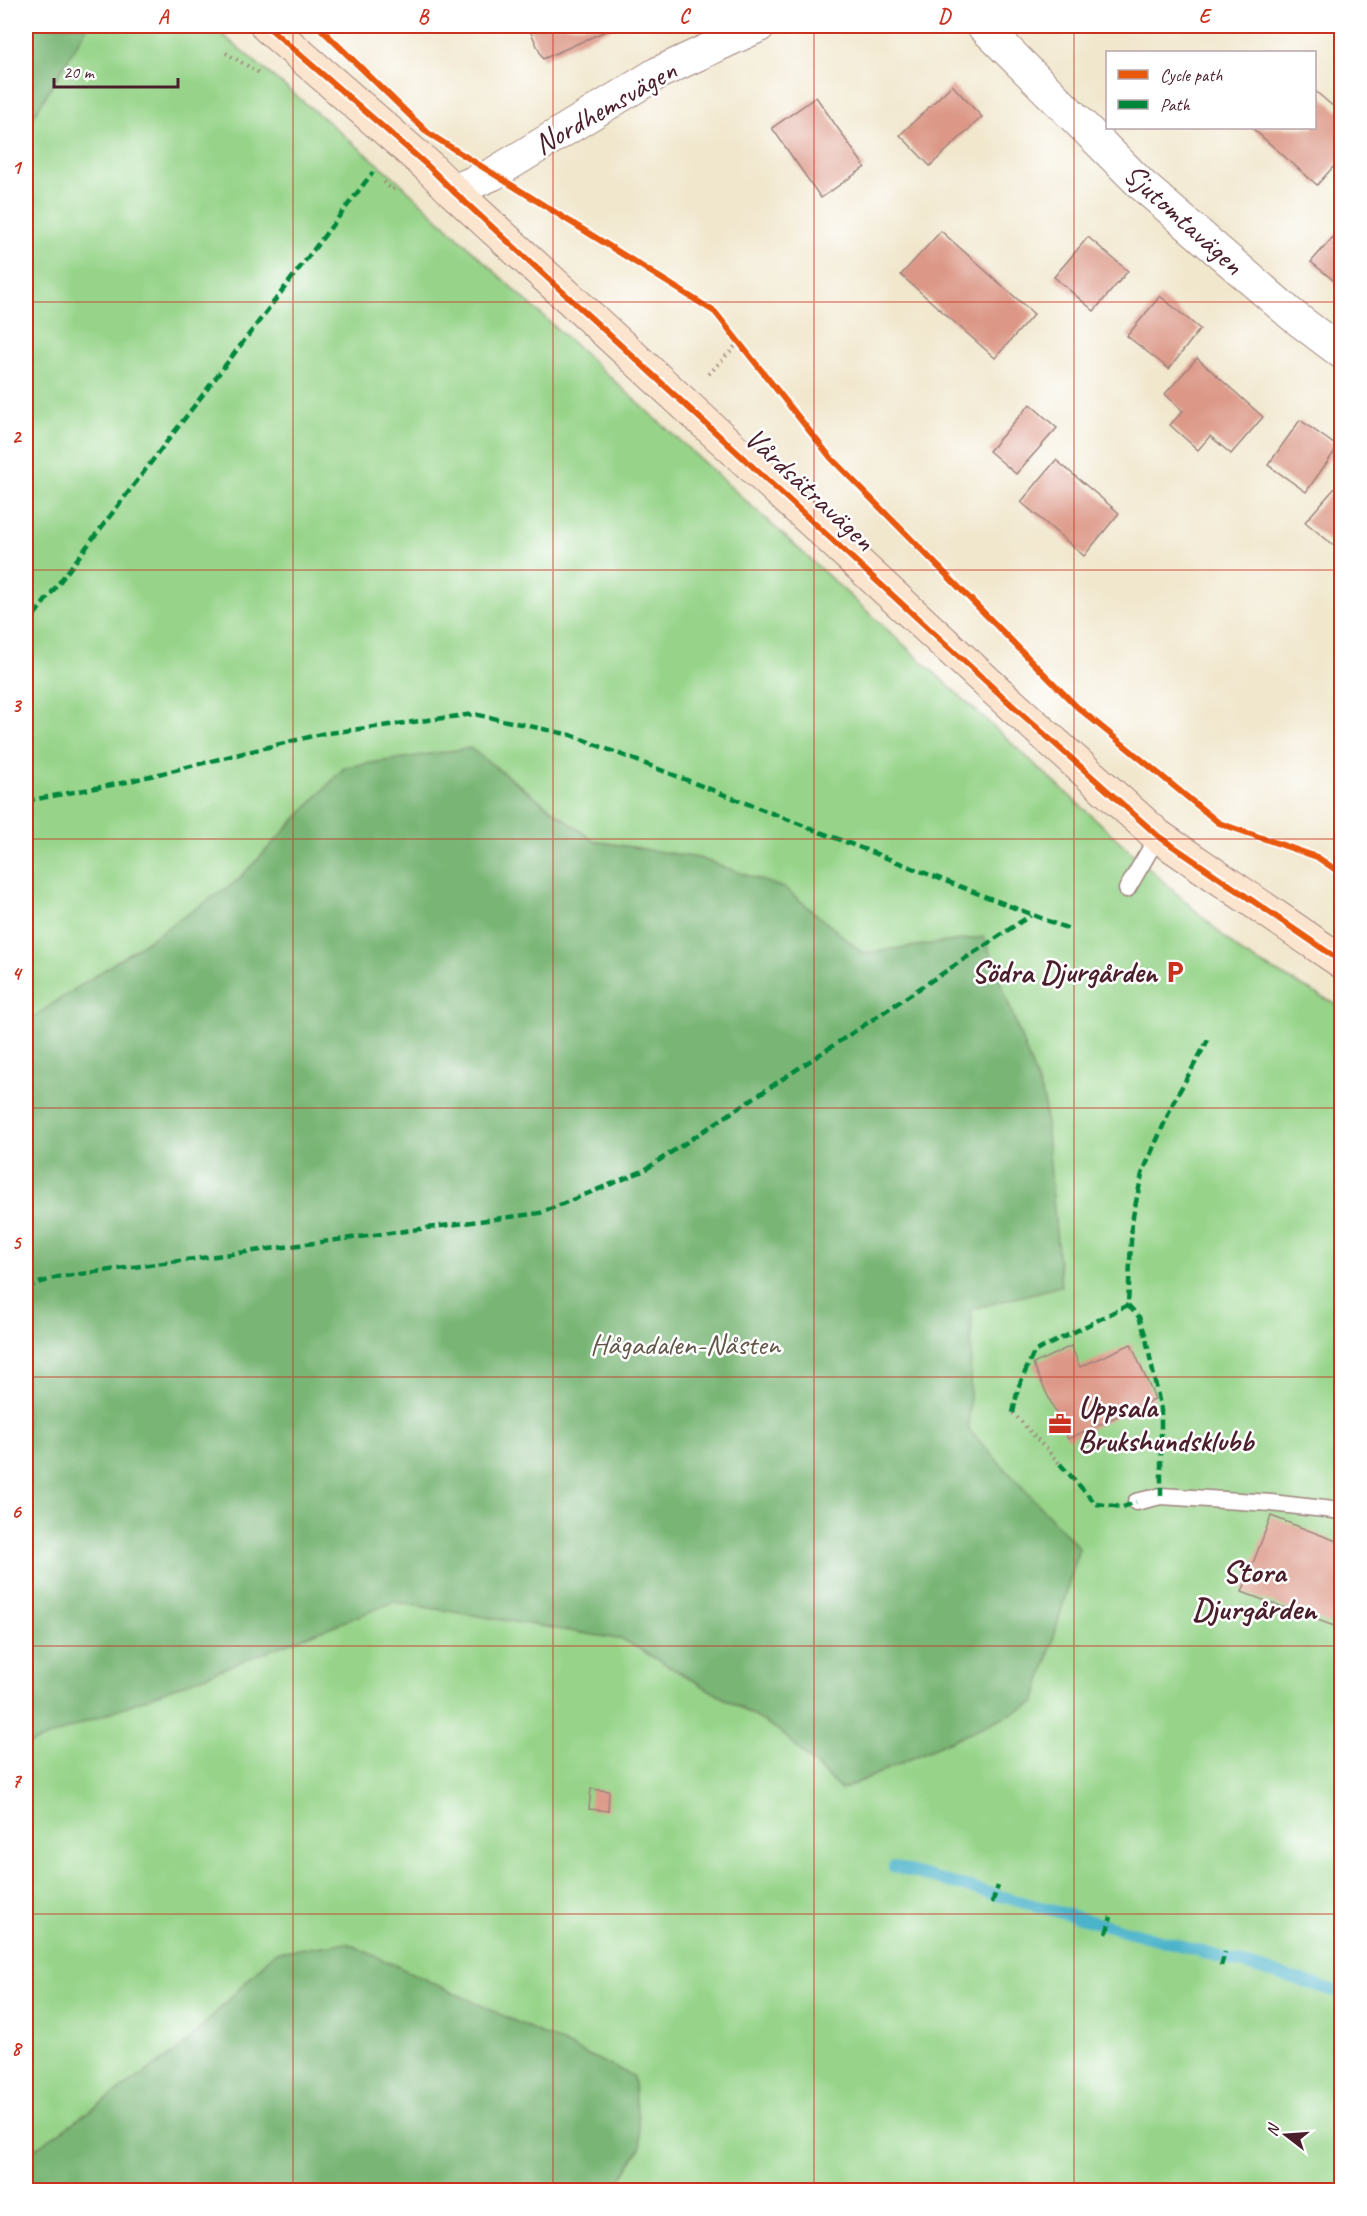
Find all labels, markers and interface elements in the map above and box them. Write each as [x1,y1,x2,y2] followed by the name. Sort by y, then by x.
[158,4,170,29] text: A
[418,4,430,29] text: B
[679,4,691,29] text: C
[938,4,952,29] text: D
[1199,4,1213,29] text: E
[54,51,178,89] scale bar
[527,51,684,163] street label: Nordhemsvägen
[1106,51,1316,129] legend
[63,61,96,83] text: 20 m
[1160,64,1223,86] text: Cycle path
[1160,94,1190,116] text: Path
[12,155,23,180] text: 1
[1116,155,1252,283] street label: Sjutomtavägen
[737,419,883,559] street label: Vårdsätravägen
[12,424,23,449] text: 2
[12,693,23,718] text: 3
[971,953,1159,991] place label: Södra Djurgården
[1162,959,1188,985] parking icon: Södra Djurgården
[12,961,24,986] text: 4
[12,1230,23,1255] text: 5
[590,1325,782,1363] park label: Hågadalen-Nåsten
[1078,1388,1255,1460] place label: Uppsala Brukshundsklubb
[1047,1411,1073,1437] office icon: Uppsala Brukshundsklubb
[11,1499,22,1524] text: 6
[1192,1551,1318,1629] district label: Stora Djurgården
[12,1768,23,1793] text: 7
[12,2036,24,2061] text: 8
[1256,2105,1316,2165] north arrow
[1262,2120,1285,2139] text: N

